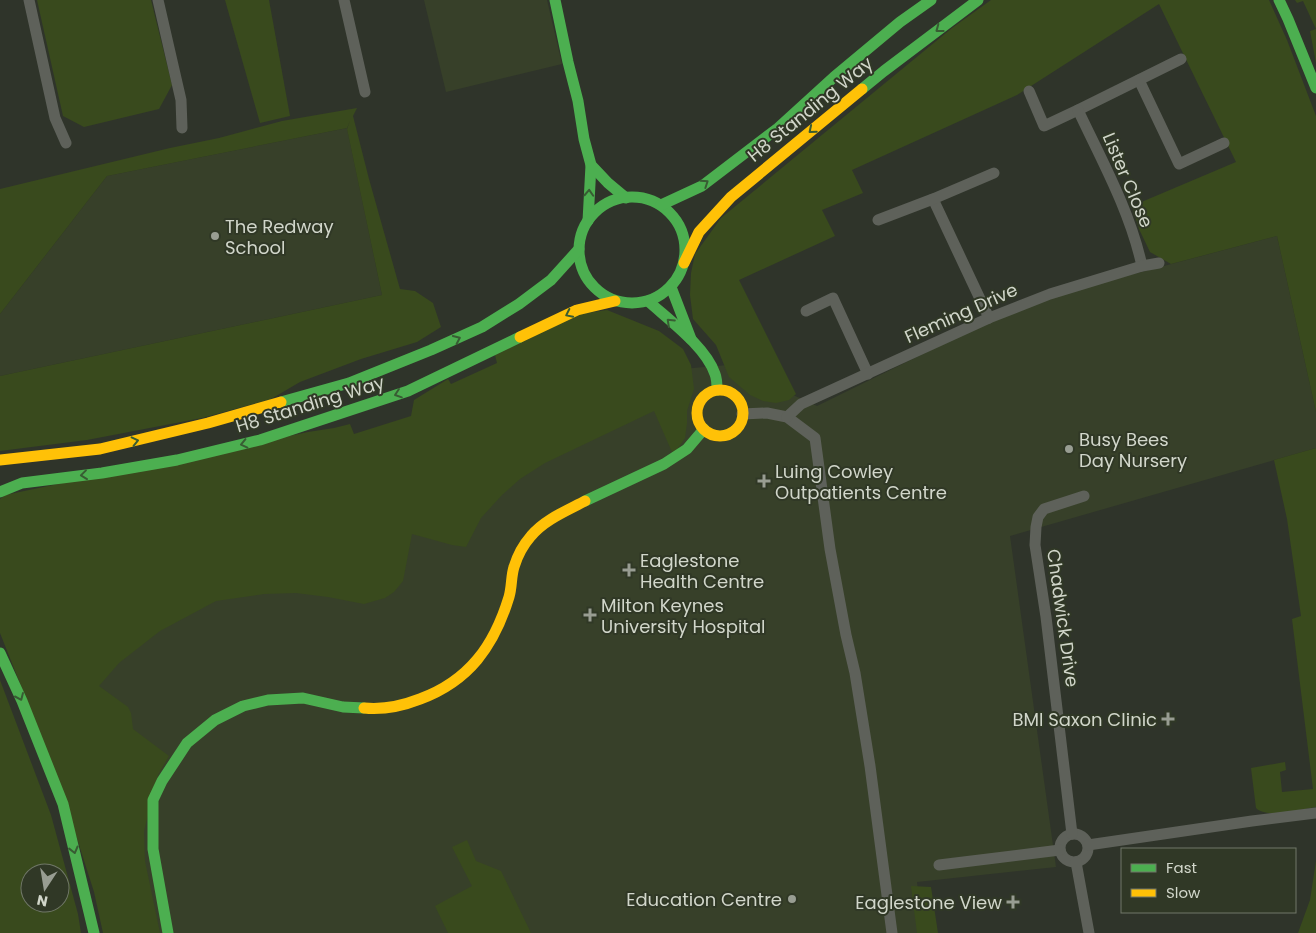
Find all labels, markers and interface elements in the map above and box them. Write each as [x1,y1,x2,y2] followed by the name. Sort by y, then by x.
[936,24,945,32] one-way arrow
[742,51,878,167] street label: H8 Standing Way
[808,125,817,134] one-way arrow
[1097,129,1159,231] street label: Lister Close
[699,180,708,189] one-way arrow
[584,189,595,197] one-way arrow
[225,214,334,260] place label: The Redway School
[209,230,221,242] marker: The Redway School
[901,277,1021,349] street label: Fleming Drive
[565,308,574,318] one-way arrow
[667,319,676,328] one-way arrow
[452,334,461,345] one-way arrow
[233,369,387,439] street label: H8 Standing Way
[395,389,403,399] one-way arrow
[1079,427,1187,473] place label: Busy Bees Day Nursery
[130,436,139,447] one-way arrow
[239,438,248,449] one-way arrow
[1063,443,1075,455] marker: Busy Bees Day Nursery
[775,459,947,505] place label: Luing Cowley Outpatients Centre
[80,469,88,480] one-way arrow
[757,474,771,488] marker: Luing Cowley Outpatients Centre
[1041,547,1085,689] street label: Chadwick Drive
[640,548,764,594] place label: Eaglestone Health Centre
[622,563,636,577] marker: Eaglestone Health Centre
[601,593,766,639] place label: Milton Keynes University Hospital
[583,608,597,622] marker: Milton Keynes University Hospital
[14,692,25,701] one-way arrow
[1012,707,1157,732] place label: BMI Saxon Clinic
[1161,712,1175,726] marker: BMI Saxon Clinic
[68,846,79,855] one-way arrow
[1121,848,1296,913] legend
[1166,857,1197,878] text: Fast
[20,863,70,913] north arrow
[1166,882,1201,903] text: Slow
[626,887,782,912] place label: Education Centre
[35,890,50,912] text: N
[855,890,1002,915] place label: Eaglestone View
[786,893,798,905] marker: Education Centre
[1006,895,1020,909] marker: Eaglestone View

